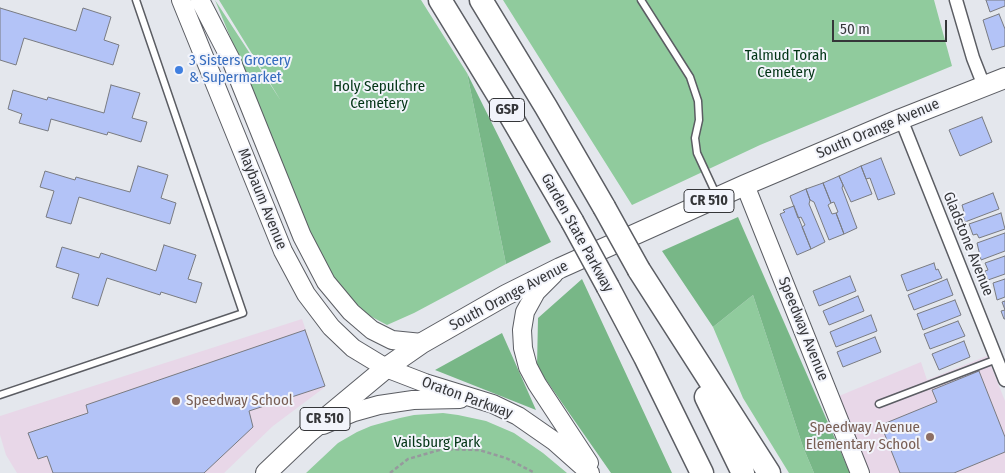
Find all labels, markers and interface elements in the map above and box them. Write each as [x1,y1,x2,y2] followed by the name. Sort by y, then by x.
[835,10,950,42] scale bar
[840,20,870,38] text: 50 m
[745,47,827,82] park label: Talmud Torah Cemetery
[189,52,291,87] place label: 3 Sisters Grocery & Supermarket
[173,64,185,76] marker: 3 Sisters Grocery & Supermarket
[333,78,425,113] park label: Holy Sepulchre Cemetery
[814,95,942,163] street label: South Orange Avenue
[490,98,524,122] road number: GSP
[233,146,291,252] street label: Maybaum Avenue
[537,171,617,295] street label: Garden State Parkway
[939,189,997,299] street label: Gladstone Avenue
[684,190,734,212] road number: CR 510
[447,257,571,335] street label: South Orange Avenue
[774,274,832,384] street label: Speedway Avenue
[419,373,515,423] street label: Oraton Parkway
[186,392,293,410] place label: Speedway School
[170,395,182,407] marker: Speedway School
[300,408,350,430] road number: CR 510
[806,419,920,454] place label: Speedway Avenue Elementary School
[924,431,936,443] marker: Speedway Avenue Elementary School
[394,434,480,452] park label: Vailsburg Park

